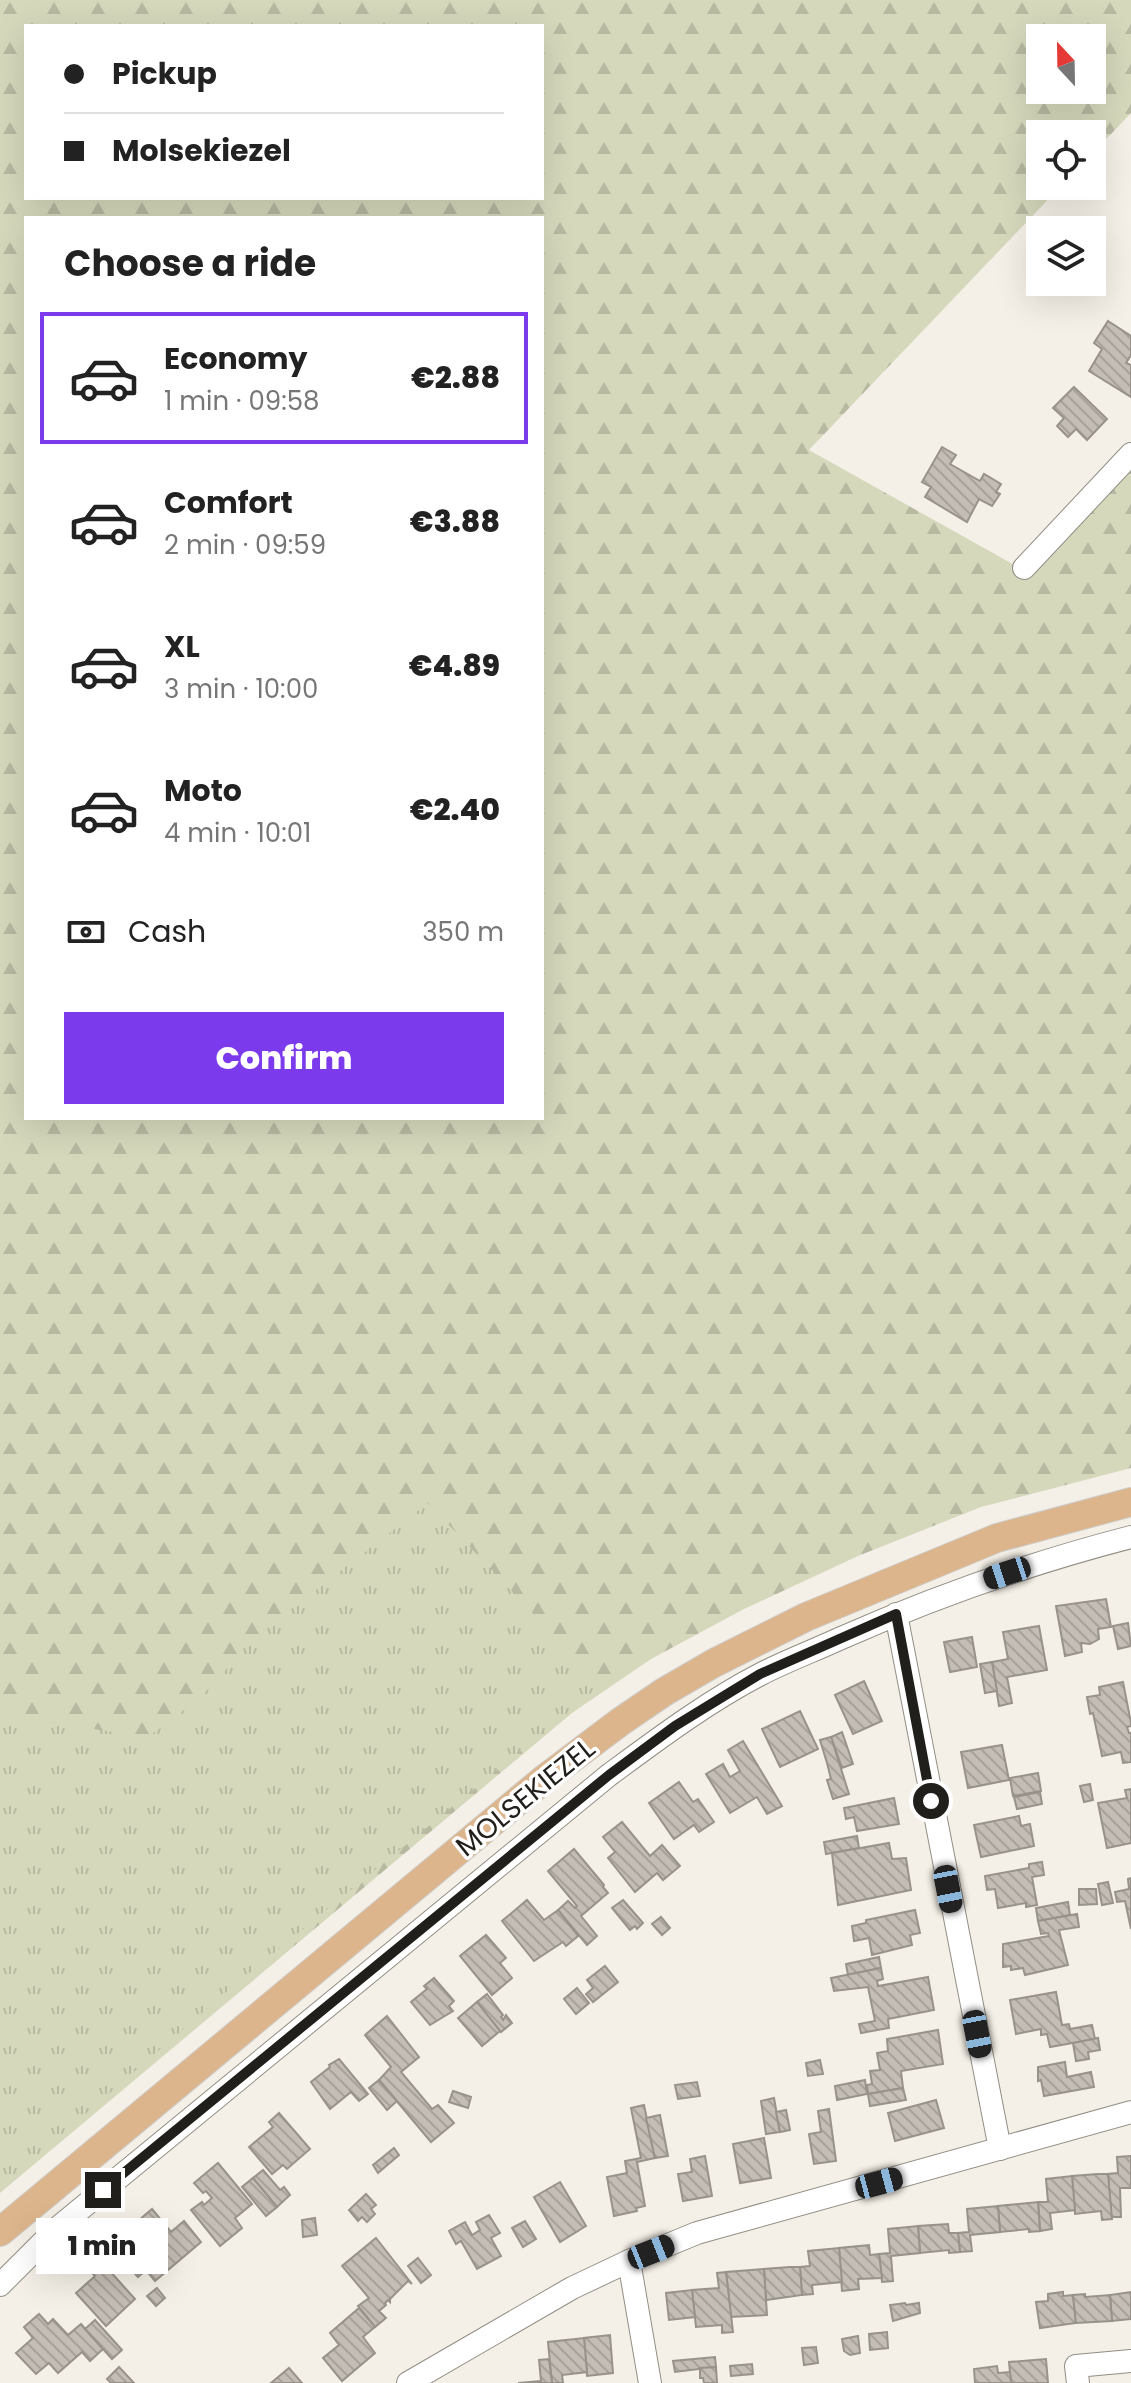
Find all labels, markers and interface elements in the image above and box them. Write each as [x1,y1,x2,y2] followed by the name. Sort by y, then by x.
[1026,24,1106,104] north arrow
[1026,24,1106,296] map controls
[112,52,217,95] text: Pickup
[1026,120,1106,200] button: locate
[112,129,291,172] text: Molsekiezel
[1026,216,1106,296] button: layers
[64,238,316,289] text: Choose a ride
[164,337,308,380] text: Economy
[68,342,140,414] icon: car
[411,356,500,399] text: €2.88
[164,383,319,419] text: 1 min · 09:58
[164,481,293,524] text: Comfort
[68,486,140,558] icon: car
[410,500,500,543] text: €3.88
[164,527,326,563] text: 2 min · 09:59
[164,625,200,668] text: XL
[68,630,140,702] icon: car
[409,644,500,687] text: €4.89
[164,671,318,707] text: 3 min · 10:00
[164,769,242,812] text: Moto
[68,774,140,846] icon: car
[410,788,500,831] text: €2.40
[164,815,311,851] text: 4 min · 10:01
[64,910,108,954] icon: cash
[128,910,206,953] text: Cash
[422,914,504,950] text: 350 m
[64,1012,504,1104] button: Confirm
[980,1554,1034,1592] car
[448,1729,603,1866] street label: MOLSEKIEZEL
[913,1783,949,1819] route start
[932,1863,964,1915] car
[961,2008,993,2060] car
[853,2165,905,2201] car
[85,2172,121,2208] route end
[37,2218,169,2274] callout: 1 min
[68,2228,136,2264] text: 1 min
[624,2232,678,2272] car

